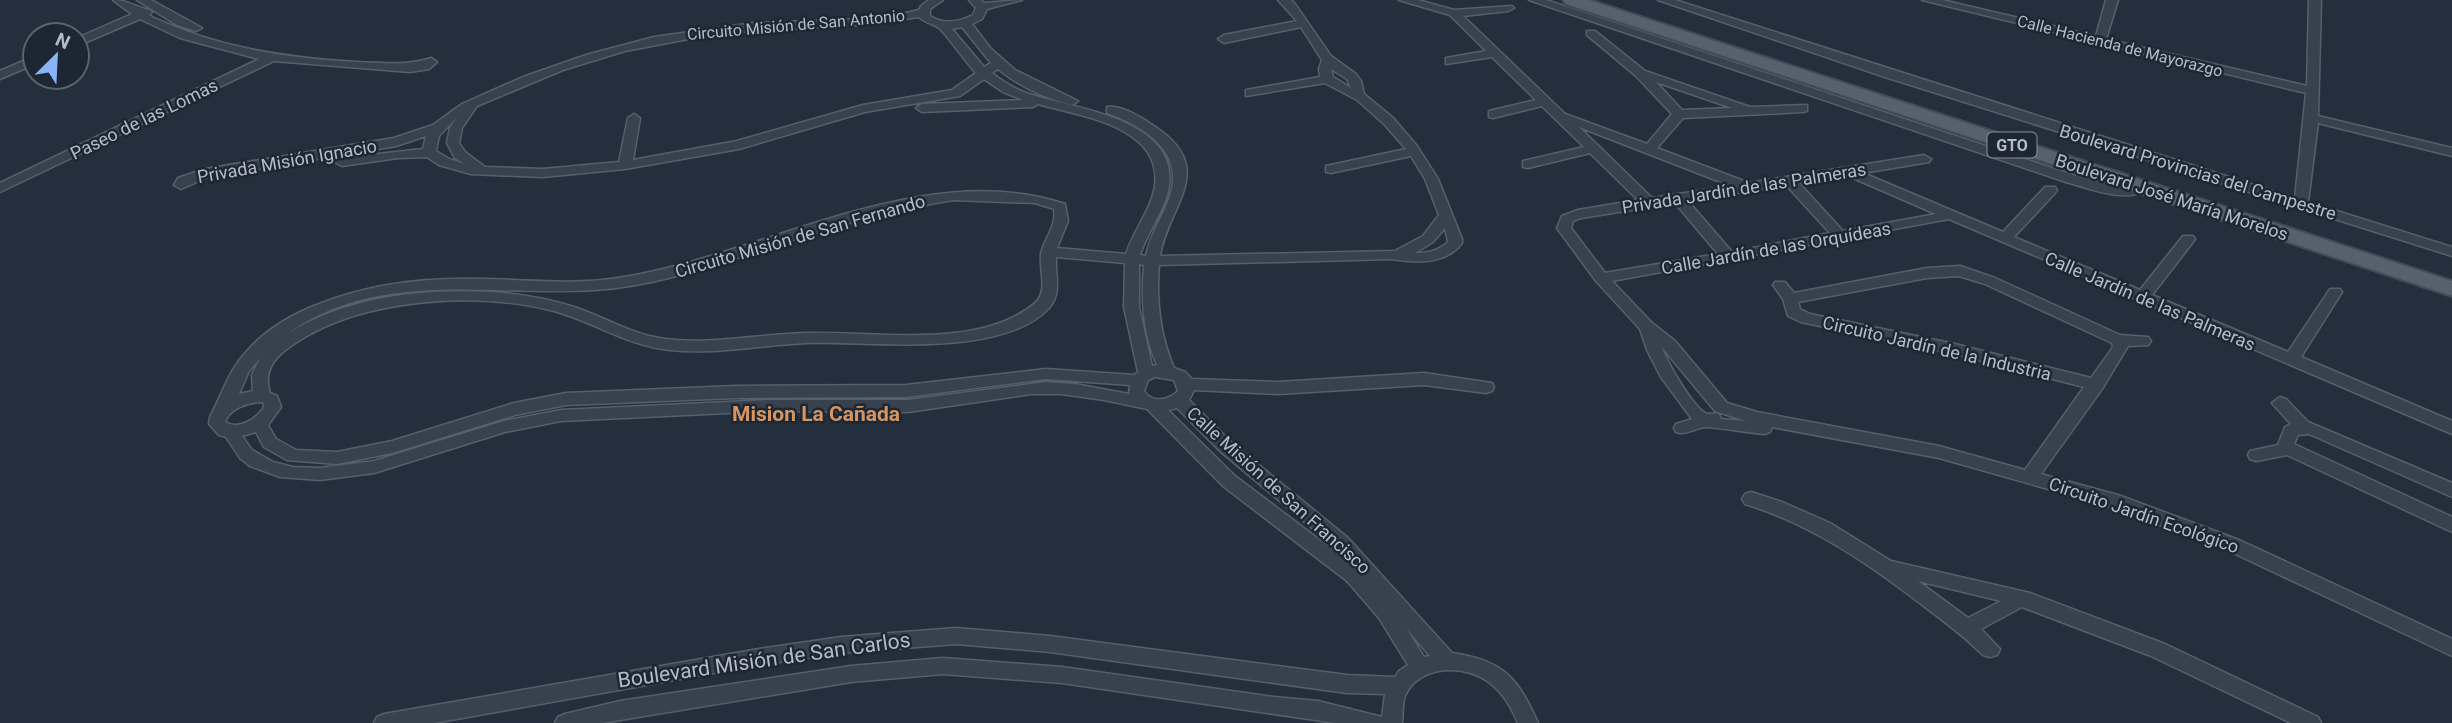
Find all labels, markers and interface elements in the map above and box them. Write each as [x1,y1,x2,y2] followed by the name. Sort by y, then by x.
[686,6,906,44] street label: Circuito Misión de San Antonio
[2015,11,2225,81] street label: Calle Hacienda de Mayorazgo
[21,21,91,91] north arrow
[52,28,74,54] text: N
[67,74,221,164] street label: Paseo de las Lomas
[2057,120,2339,224] street label: Boulevard Provincias del Campestre
[1988,132,2036,158] road number: GTO
[196,135,378,187] street label: Privada Misión Ignacio
[2053,149,2291,245] street label: Boulevard José María Morelos
[1620,158,1868,218] street label: Privada Jardín de las Palmeras
[673,190,927,282] street label: Circuito Misión de San Fernando
[1660,217,1892,279] street label: Calle Jardín de las Orquídeas
[2042,247,2258,355] street label: Calle Jardín de las Palmeras
[1821,311,2053,385] street label: Circuito Jardín de la Industria
[732,402,900,426] district label: Mision La Cañada
[1183,402,1375,578] street label: Calle Misión de San Francisco
[2046,473,2242,557] street label: Circuito Jardín Ecológico
[616,628,912,692] street label: Boulevard Misión de San Carlos

